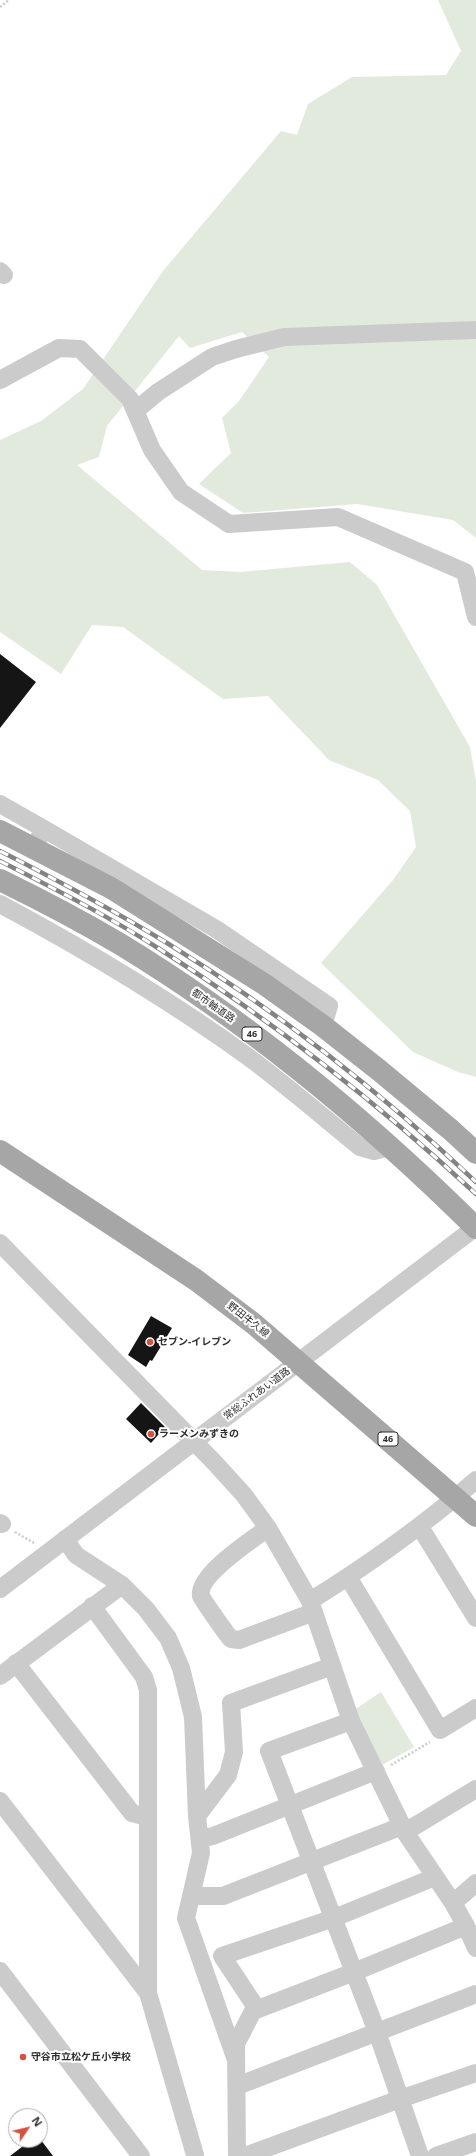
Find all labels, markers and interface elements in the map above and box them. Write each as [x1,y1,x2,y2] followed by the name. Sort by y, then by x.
[189,987,237,1025] street label: 都市軸道路
[242,1027,262,1041] road number: 46
[225,1300,271,1340] street label: 野田牛久線
[158,1336,231,1348] place label: セブン-イレブン
[145,1337,155,1347] marker: セブン-イレブン
[221,1365,293,1423] street label: 常総ふれあい道路
[159,1428,239,1440] place label: ラーメンみずきの
[146,1429,156,1439] marker: ラーメンみずきの
[378,1432,398,1446] road number: 46
[31,2051,131,2063] place label: 守谷市立松ケ丘小学校
[18,2052,28,2062] marker: 守谷市立松ケ丘小学校
[8,2108,48,2148] north arrow
[29,2113,46,2129] text: N

